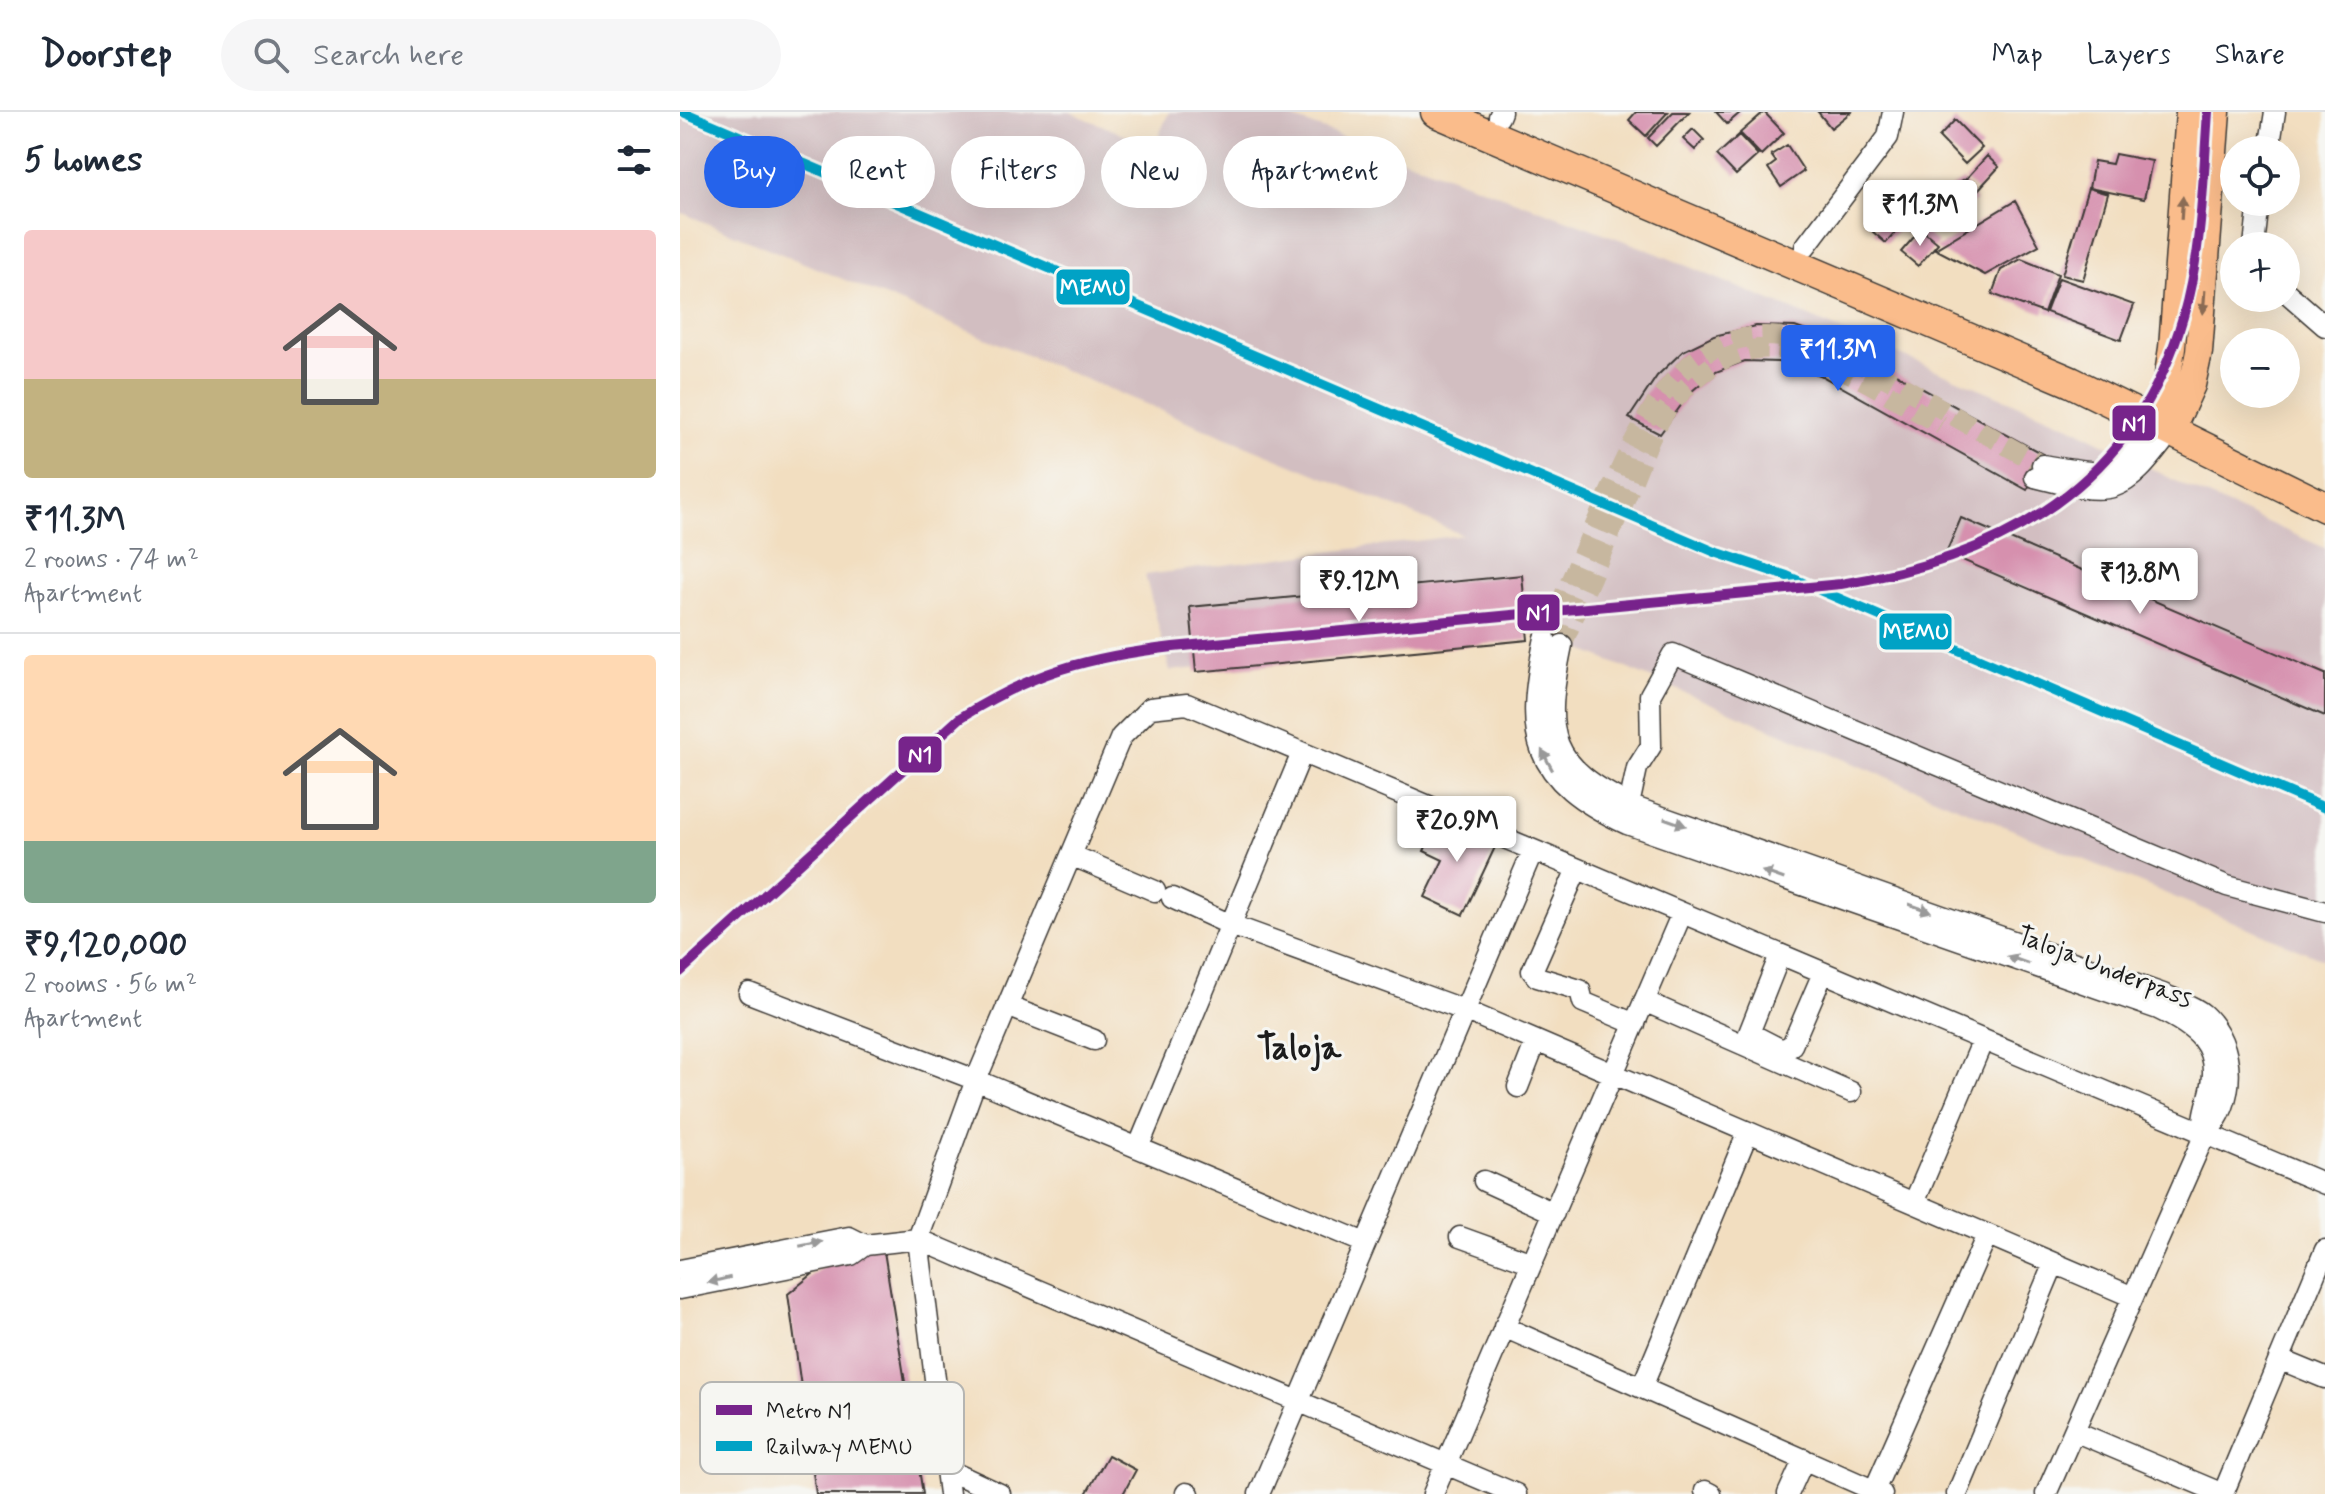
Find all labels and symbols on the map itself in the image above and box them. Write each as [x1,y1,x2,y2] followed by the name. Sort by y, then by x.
[1855,180,1985,248] pin: ₹11.3M
[2176,195,2189,220] one-way arrow
[1055,268,1131,306] line badge: MEMU
[1060,275,1126,303] text: MEMU
[2197,290,2210,315] one-way arrow
[1773,325,1903,393] pin: ₹11.3M
[2111,404,2157,442] line badge: N1
[2122,411,2146,439] text: N1
[2075,548,2205,616] pin: ₹13.8M
[1294,556,1424,624] pin: ₹9.12M
[1516,593,1561,632] line badge: N1
[1526,600,1550,628] text: N1
[1878,612,1953,651] line badge: MEMU
[1883,619,1949,647] text: MEMU
[897,735,943,774] line badge: N1
[908,742,932,770] text: N1
[1540,749,1553,772] one-way arrow
[1392,796,1522,864] pin: ₹20.9M
[1663,816,1687,828] one-way arrow
[1761,868,1785,880] one-way arrow
[1908,902,1932,915] one-way arrow
[2012,919,2197,1017] street label: Taloja Underpass
[2006,954,2030,966] one-way arrow
[1257,1026,1343,1072] district label: Taloja
[799,1238,824,1250] one-way arrow
[706,1274,731,1287] one-way arrow
[700,1382,964,1474] legend
[766,1398,852,1426] text: Metro N1
[766,1434,913,1462] text: Railway MEMU

